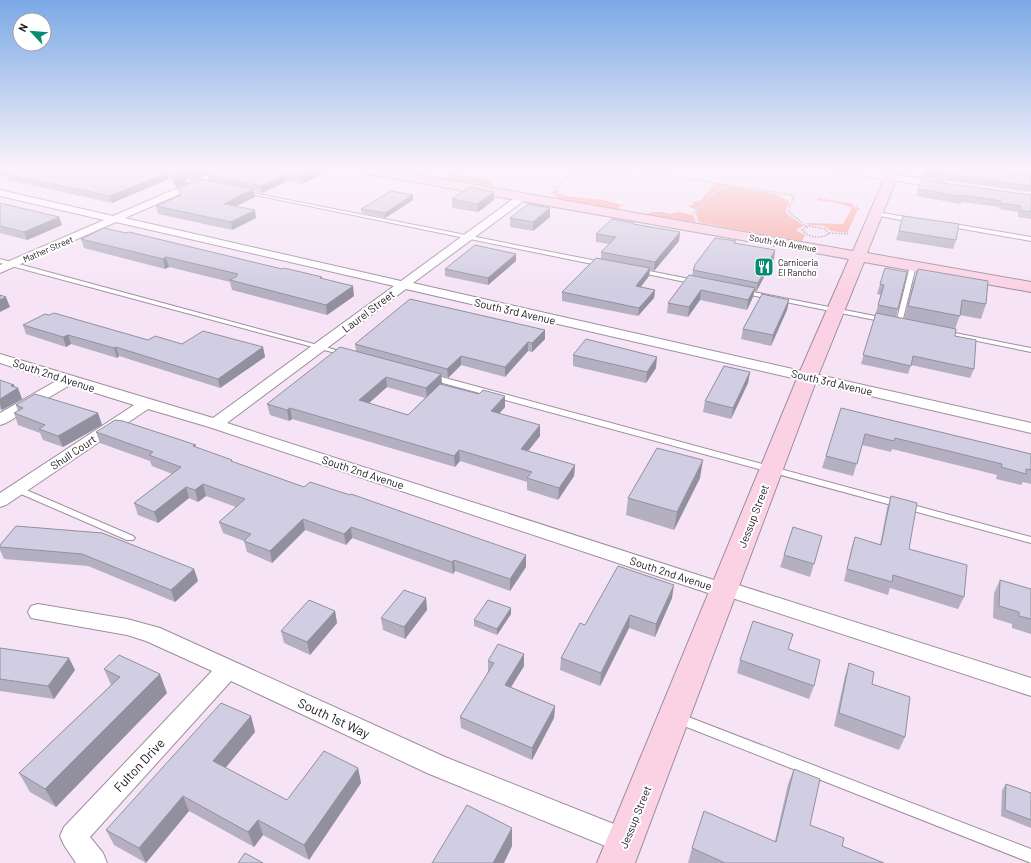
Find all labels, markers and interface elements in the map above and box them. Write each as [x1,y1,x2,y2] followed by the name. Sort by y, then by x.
[12,12,52,52] north arrow
[15,21,30,34] text: N
[748,232,818,254] street label: South 4th Avenue
[21,233,75,265] street label: Mather Street
[753,256,775,278] restaurant icon: Carniceria El Rancho
[778,257,818,278] place label: Carniceria El Rancho
[339,287,397,335] street label: Laurel Street
[473,295,557,327] street label: South 3rd Avenue
[11,356,97,394] street label: South 2nd Avenue
[790,366,874,398] street label: South 3rd Avenue
[48,432,98,472] street label: Shull Court
[320,453,406,491] street label: South 2nd Avenue
[735,483,771,549] street label: Jessup Street
[628,554,714,592] street label: South 2nd Avenue
[296,694,372,742] street label: South 1st Way
[110,735,168,795] street label: Fulton Drive
[616,784,654,850] street label: Jessup Street

